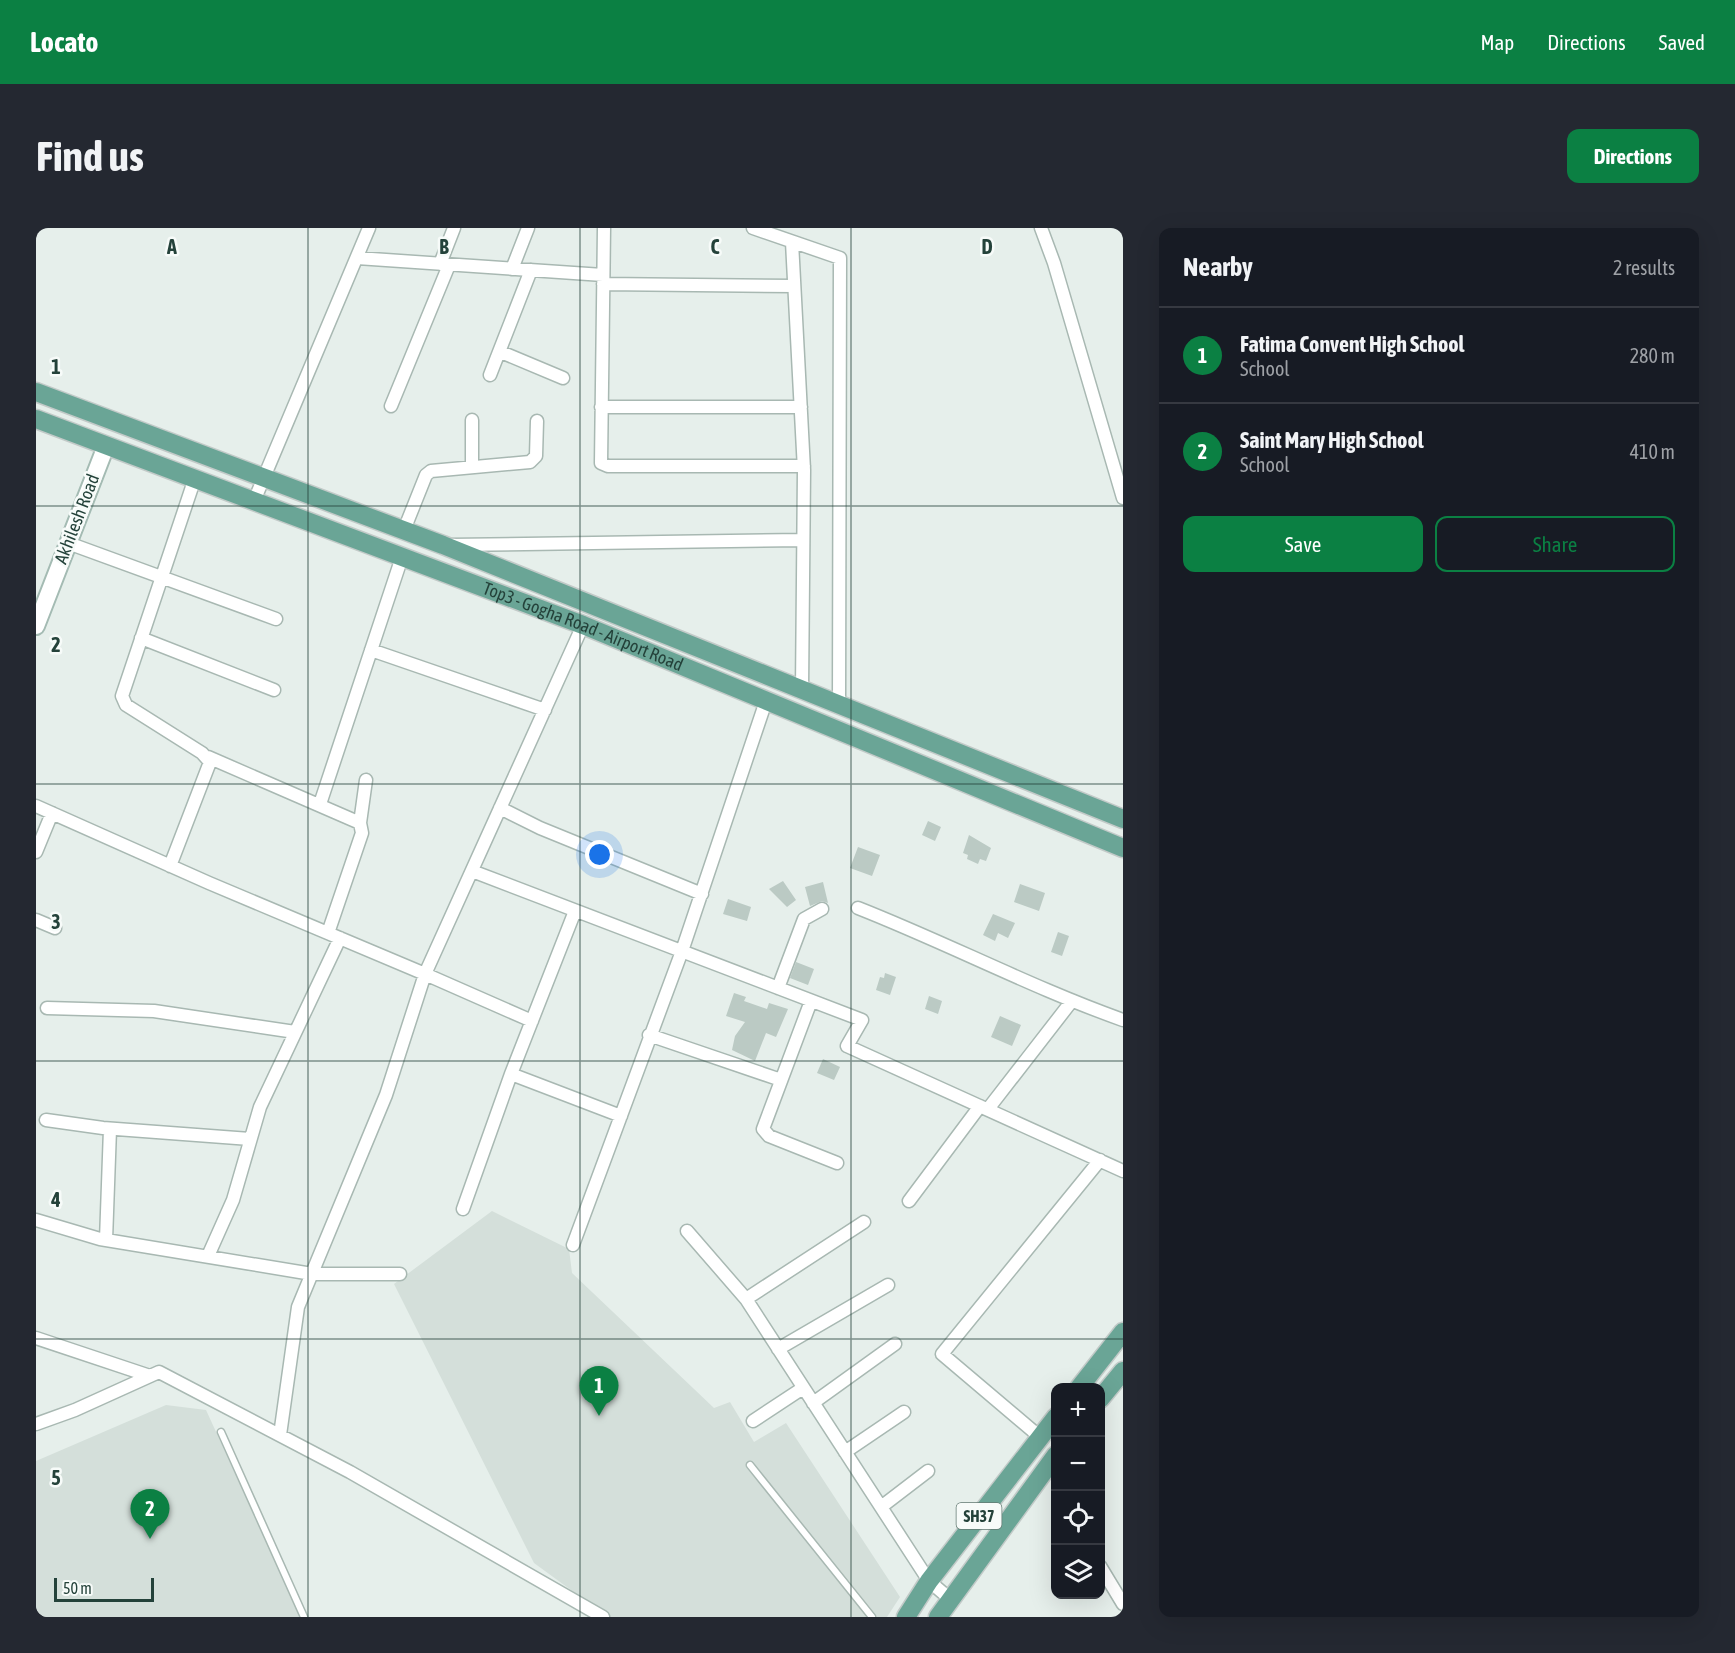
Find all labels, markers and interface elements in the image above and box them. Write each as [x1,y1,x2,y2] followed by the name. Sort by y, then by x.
[30,26,98,58] text: Locato
[1480,30,1514,54] text: Map
[1547,30,1626,54] text: Directions
[1659,30,1705,54] text: Saved
[1567,129,1699,183] button: Directions
[36,132,144,180] text: Find us
[166,235,177,258] text: A
[439,235,449,258] text: B
[711,235,720,258] text: C
[981,235,993,258] text: D
[1183,252,1253,282] text: Nearby
[1613,256,1675,279] text: 2 results
[1240,331,1464,357] text: Fatima Convent High School
[1198,344,1207,367] text: 1
[1630,344,1675,367] text: 280 m
[51,355,61,378] text: 1
[1240,357,1290,380] text: School
[1240,427,1424,453] text: Saint Mary High School
[1198,440,1207,463] text: 2
[1630,440,1675,463] text: 410 m
[1240,453,1290,476] text: School
[50,471,103,567] street label: Akhilesh Road
[1183,516,1423,572] button: Save
[1435,516,1675,572] button: Share
[480,577,686,675] street label: Top3 - Gogha Road - Airport Road
[51,633,61,656] text: 2
[585,840,614,869] your location
[51,910,61,933] text: 3
[50,1188,61,1211] text: 4
[580,1366,618,1416] pin: 1
[1051,1383,1105,1599] map controls
[1051,1383,1105,1437] button: +
[1051,1437,1105,1491] button: −
[51,1466,61,1489] text: 5
[130,1490,170,1539] pin: 2
[1051,1491,1105,1545] button: locate
[956,1503,1002,1529] road number: SH37
[1051,1545,1105,1599] button: layers
[54,1575,154,1602] scale bar
[63,1579,92,1597] text: 50 m

